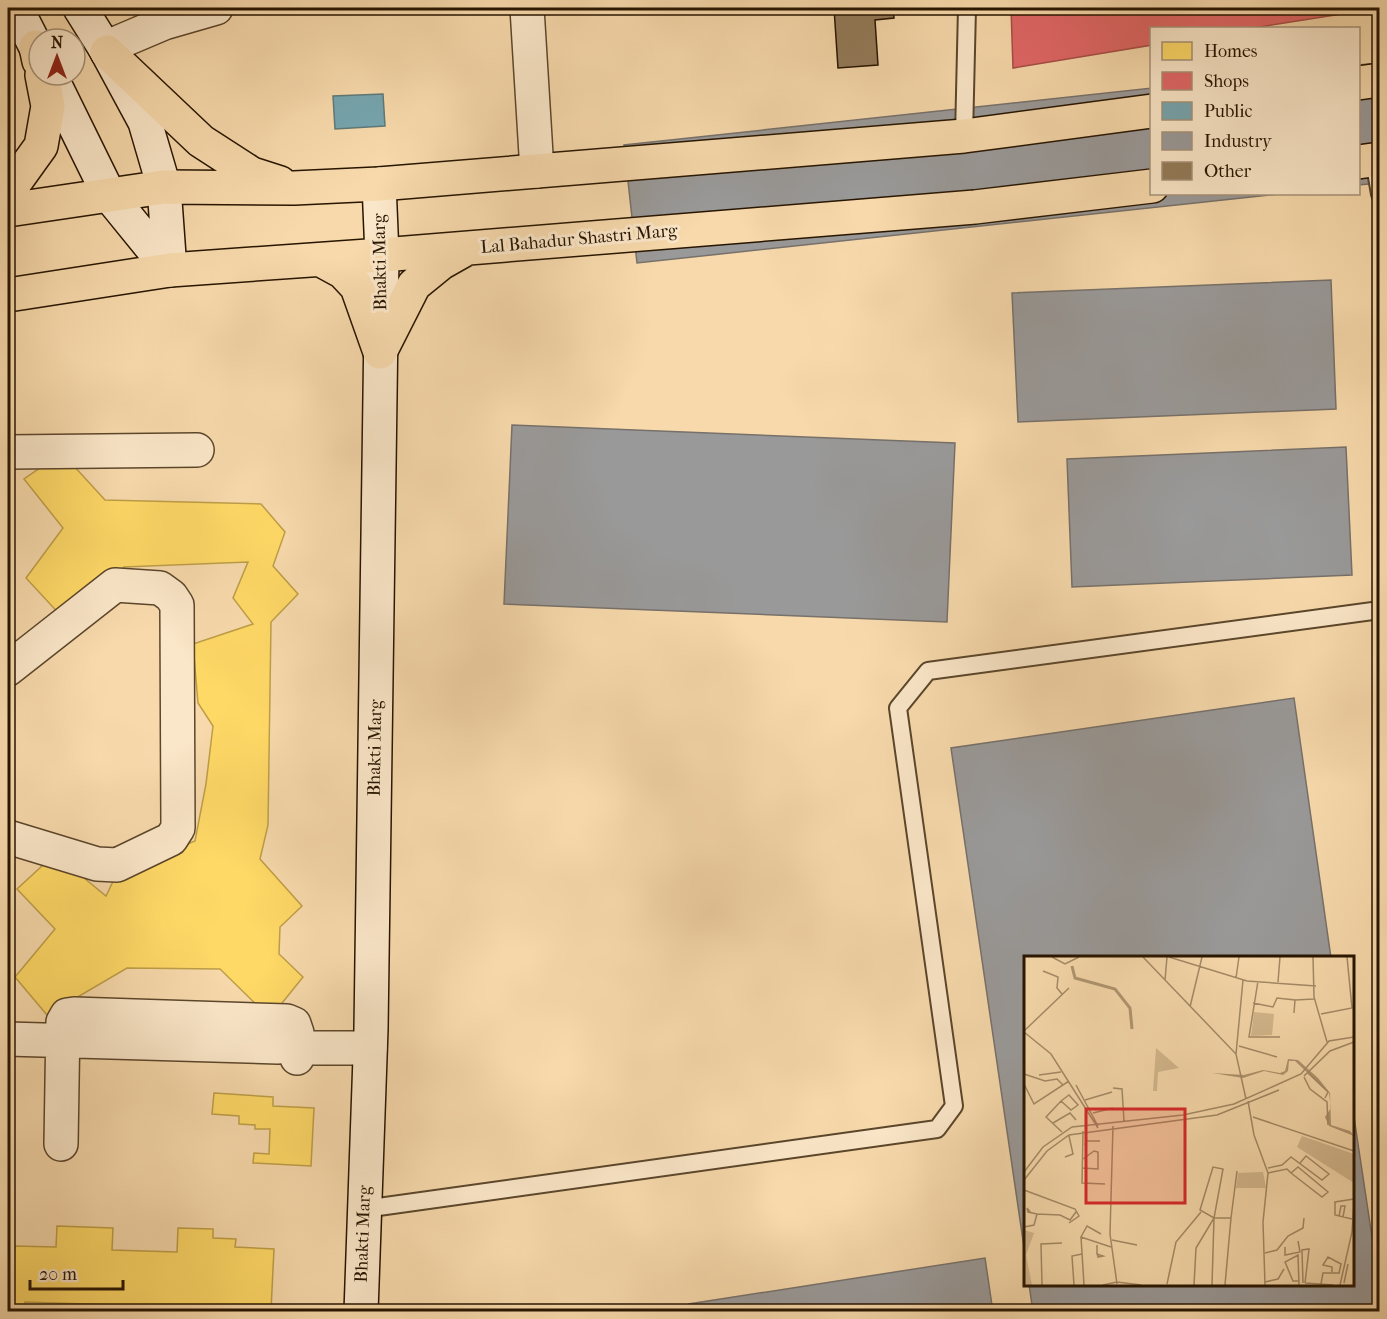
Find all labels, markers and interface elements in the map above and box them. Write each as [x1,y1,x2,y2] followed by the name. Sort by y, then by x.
[27,27,87,87] north arrow
[1150,27,1360,195] legend
[51,33,64,52] text: N
[1204,41,1258,62] text: Homes
[1204,71,1249,92] text: Shops
[1204,101,1252,122] text: Public
[1204,131,1273,152] text: Industry
[1204,161,1252,182] text: Other
[369,213,391,311] street label: Bhakti Marg
[480,220,679,258] street label: Lal Bahadur Shastri Marg
[364,699,386,797] street label: Bhakti Marg
[1024,956,1354,1286] inset map
[351,1185,375,1283] street label: Bhakti Marg
[30,1253,123,1291] scale bar
[39,1264,77,1285] text: 20 m

